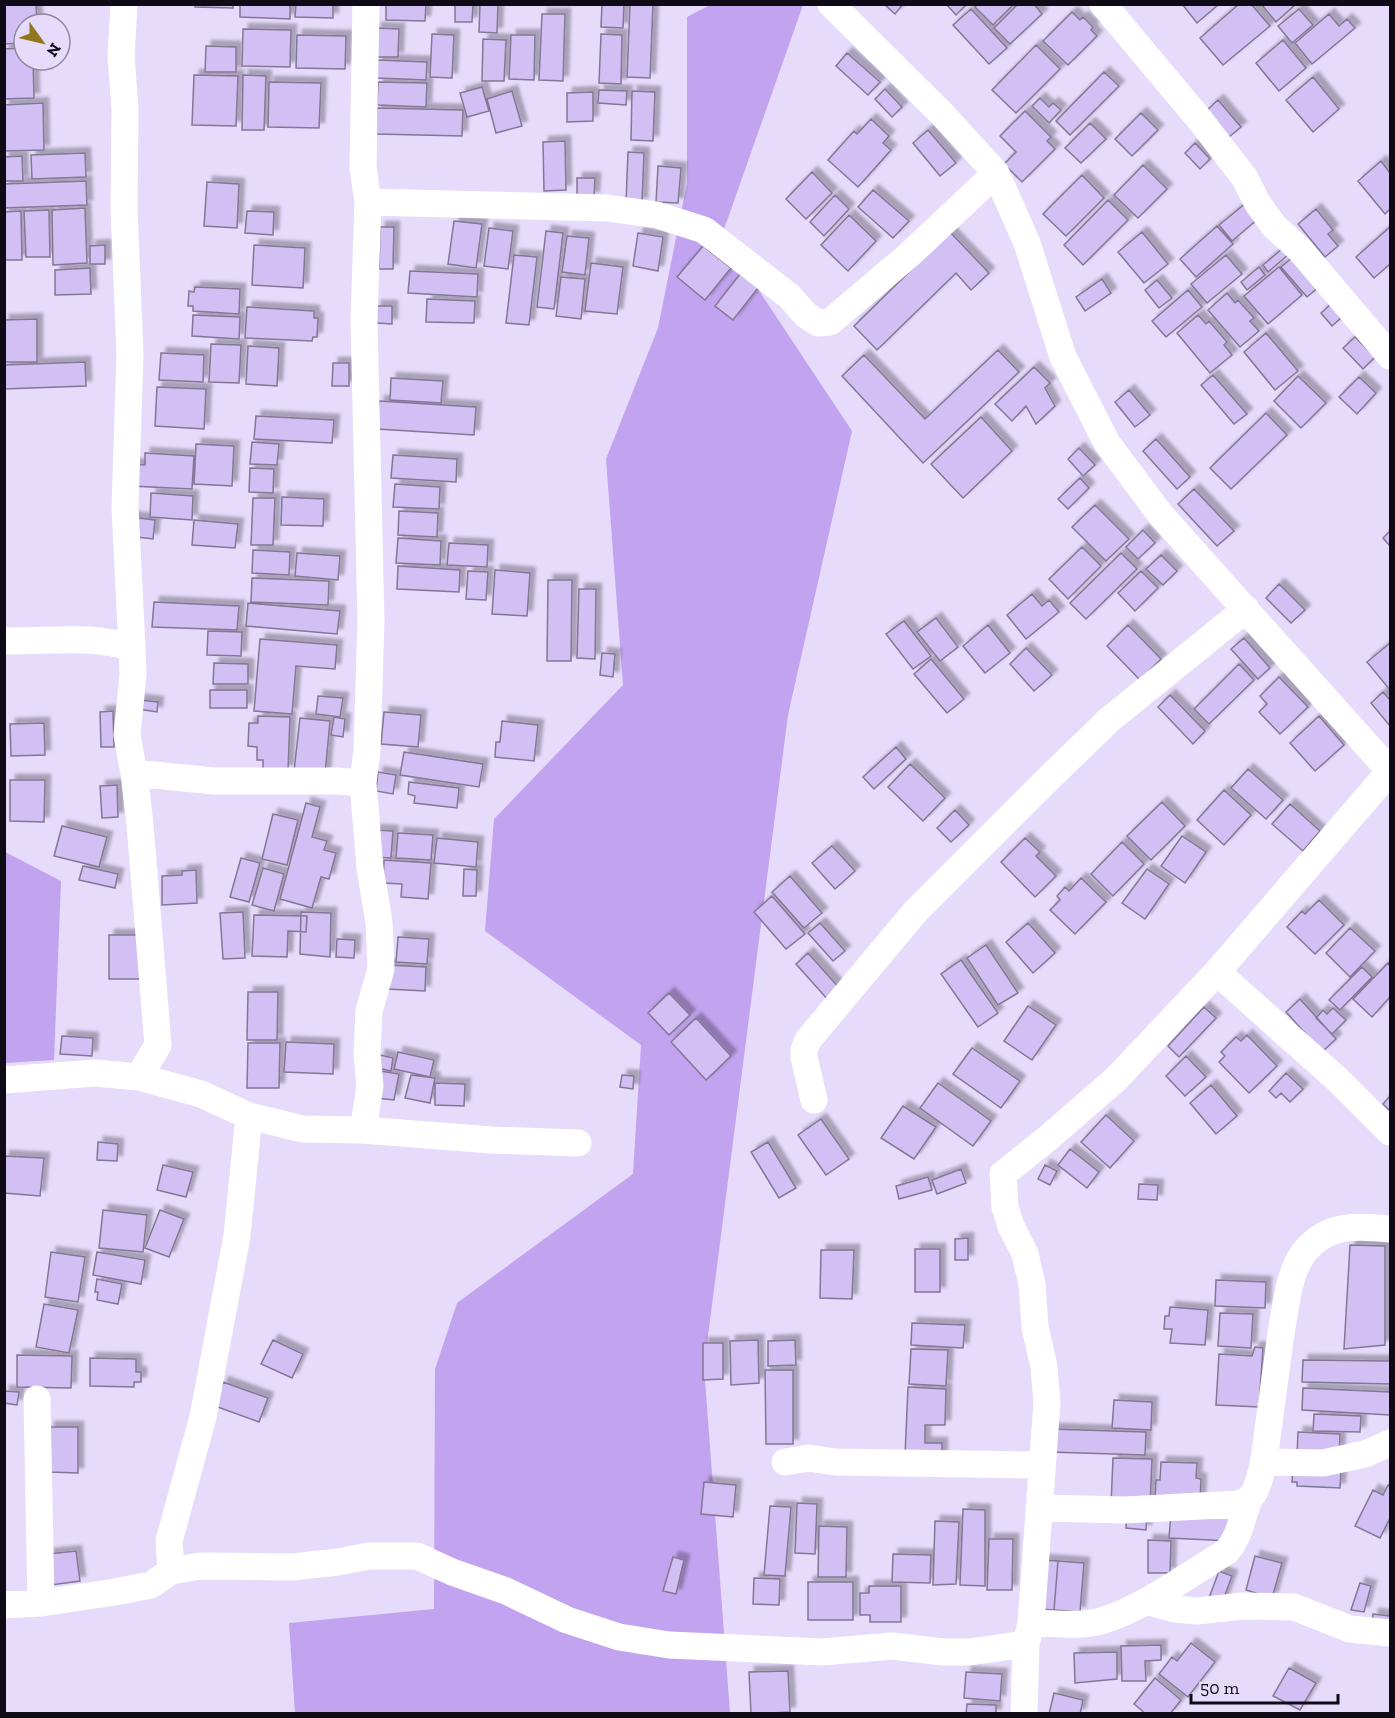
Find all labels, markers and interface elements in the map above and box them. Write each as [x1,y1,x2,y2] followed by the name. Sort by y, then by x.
[12,12,72,72] north arrow
[43,40,65,60] text: N
[1191,1667,1338,1705] scale bar
[1200,1677,1240,1699] text: 50 m

